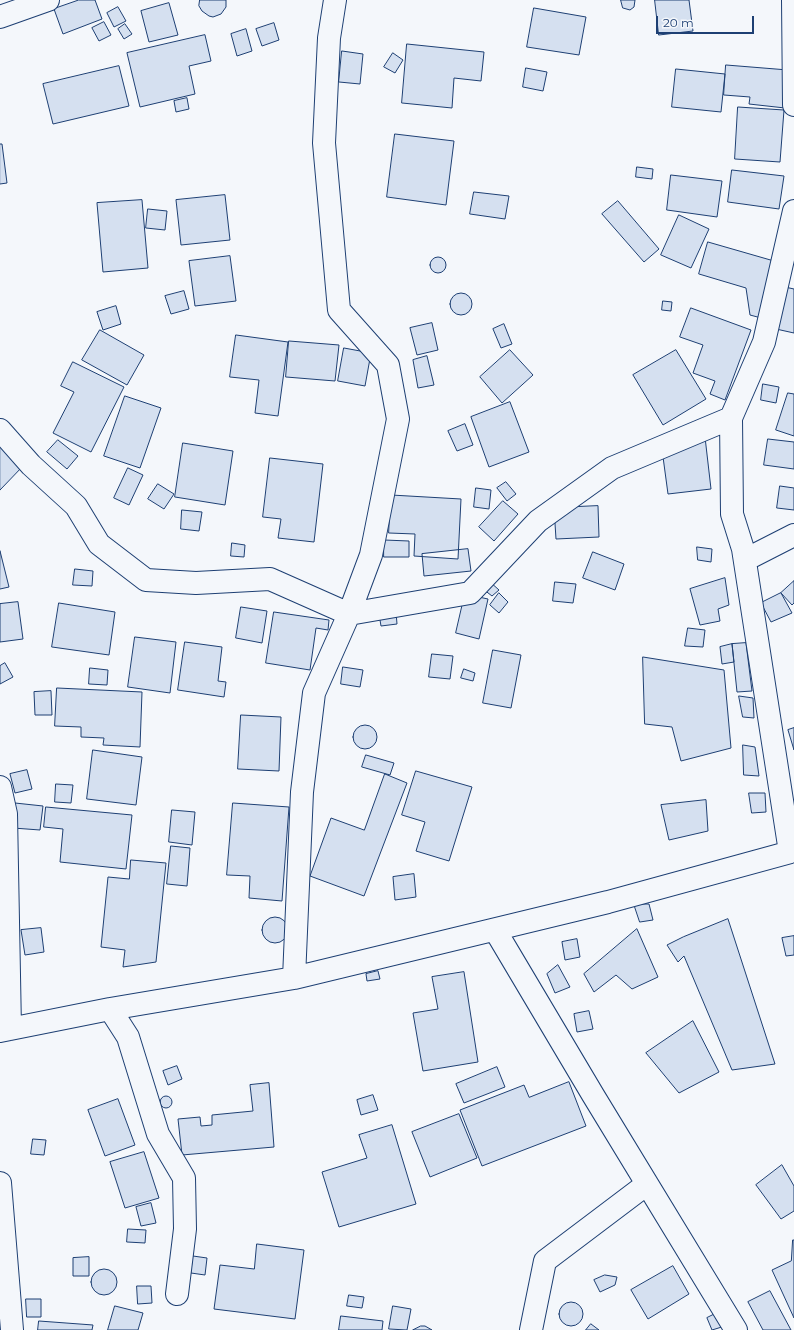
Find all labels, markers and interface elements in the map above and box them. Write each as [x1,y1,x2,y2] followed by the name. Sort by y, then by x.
[658,8,756,34] scale bar
[663,15,694,30] text: 20 m

